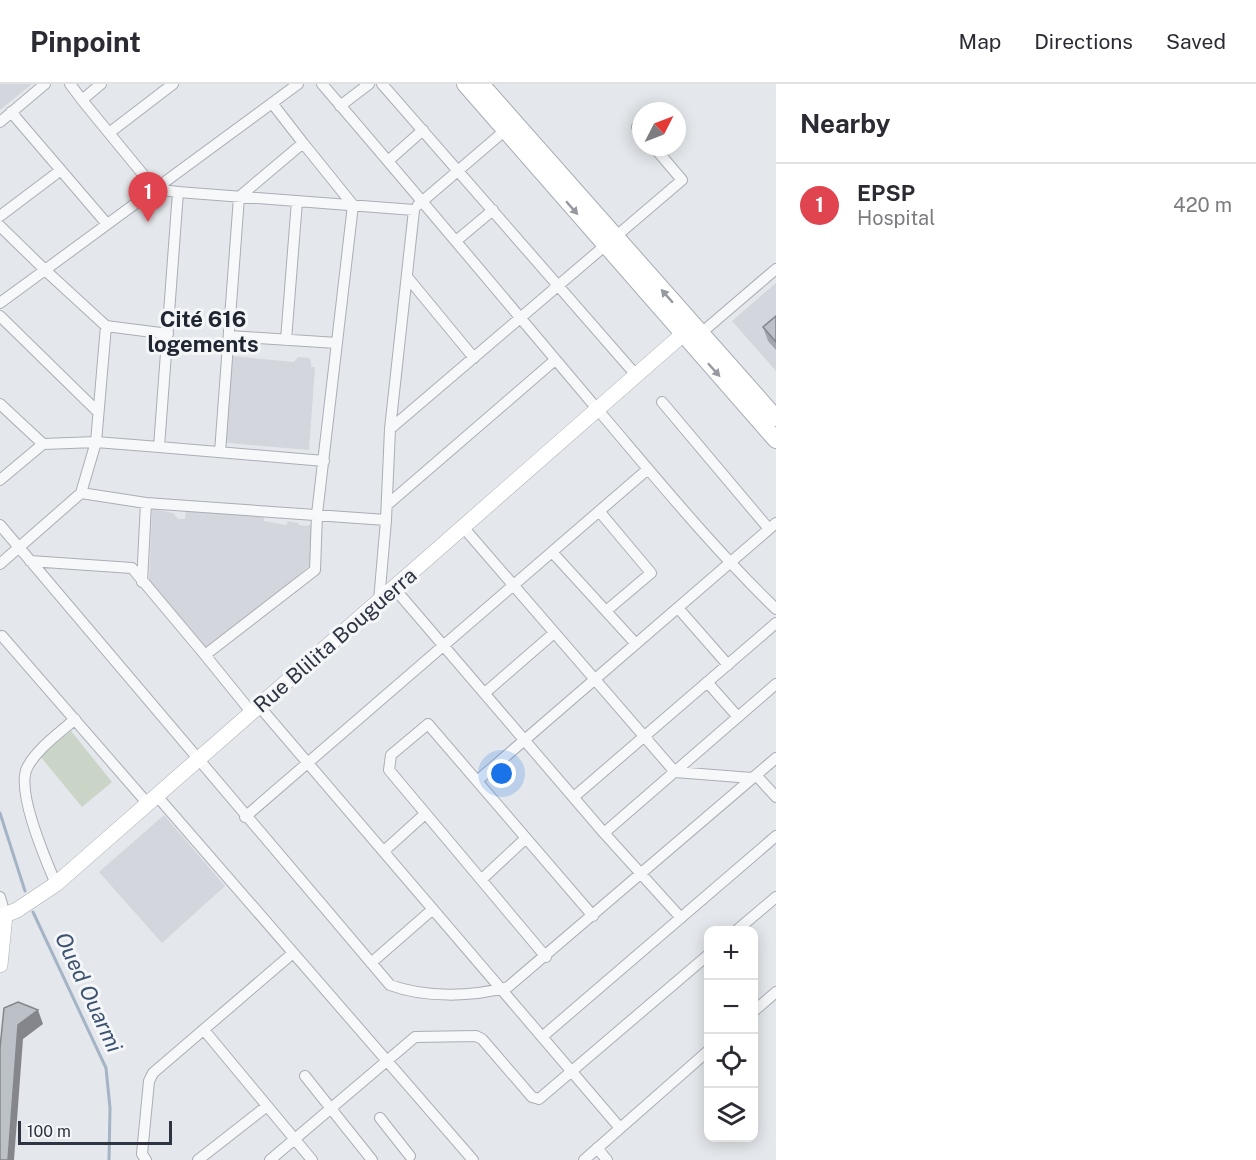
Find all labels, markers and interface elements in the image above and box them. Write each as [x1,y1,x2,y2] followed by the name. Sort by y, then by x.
[30,25,141,58] text: Pinpoint
[959,29,1001,54] text: Map
[1034,29,1133,54] text: Directions
[1166,29,1226,54] text: Saved
[632,102,686,156] north arrow
[800,108,890,139] text: Nearby
[128,172,168,222] pin: 1
[857,180,915,206] text: EPSP
[815,193,824,217] text: 1
[1173,193,1232,217] text: 420 m
[565,200,578,215] one-way arrow
[857,206,935,230] text: Hospital
[660,289,674,304] one-way arrow
[147,306,259,357] district label: Cité 616 logements
[707,362,720,377] one-way arrow
[248,562,422,718] street label: Rue Blilita Bouguerra
[487,759,516,788] your location
[704,926,758,1142] map controls
[704,926,758,980] button: +
[50,928,128,1057] water label: Oued Ouarmi
[704,980,758,1034] button: −
[704,1034,758,1088] button: locate
[704,1088,758,1142] button: layers
[18,1118,172,1146] scale bar
[27,1122,71,1141] text: 100 m

